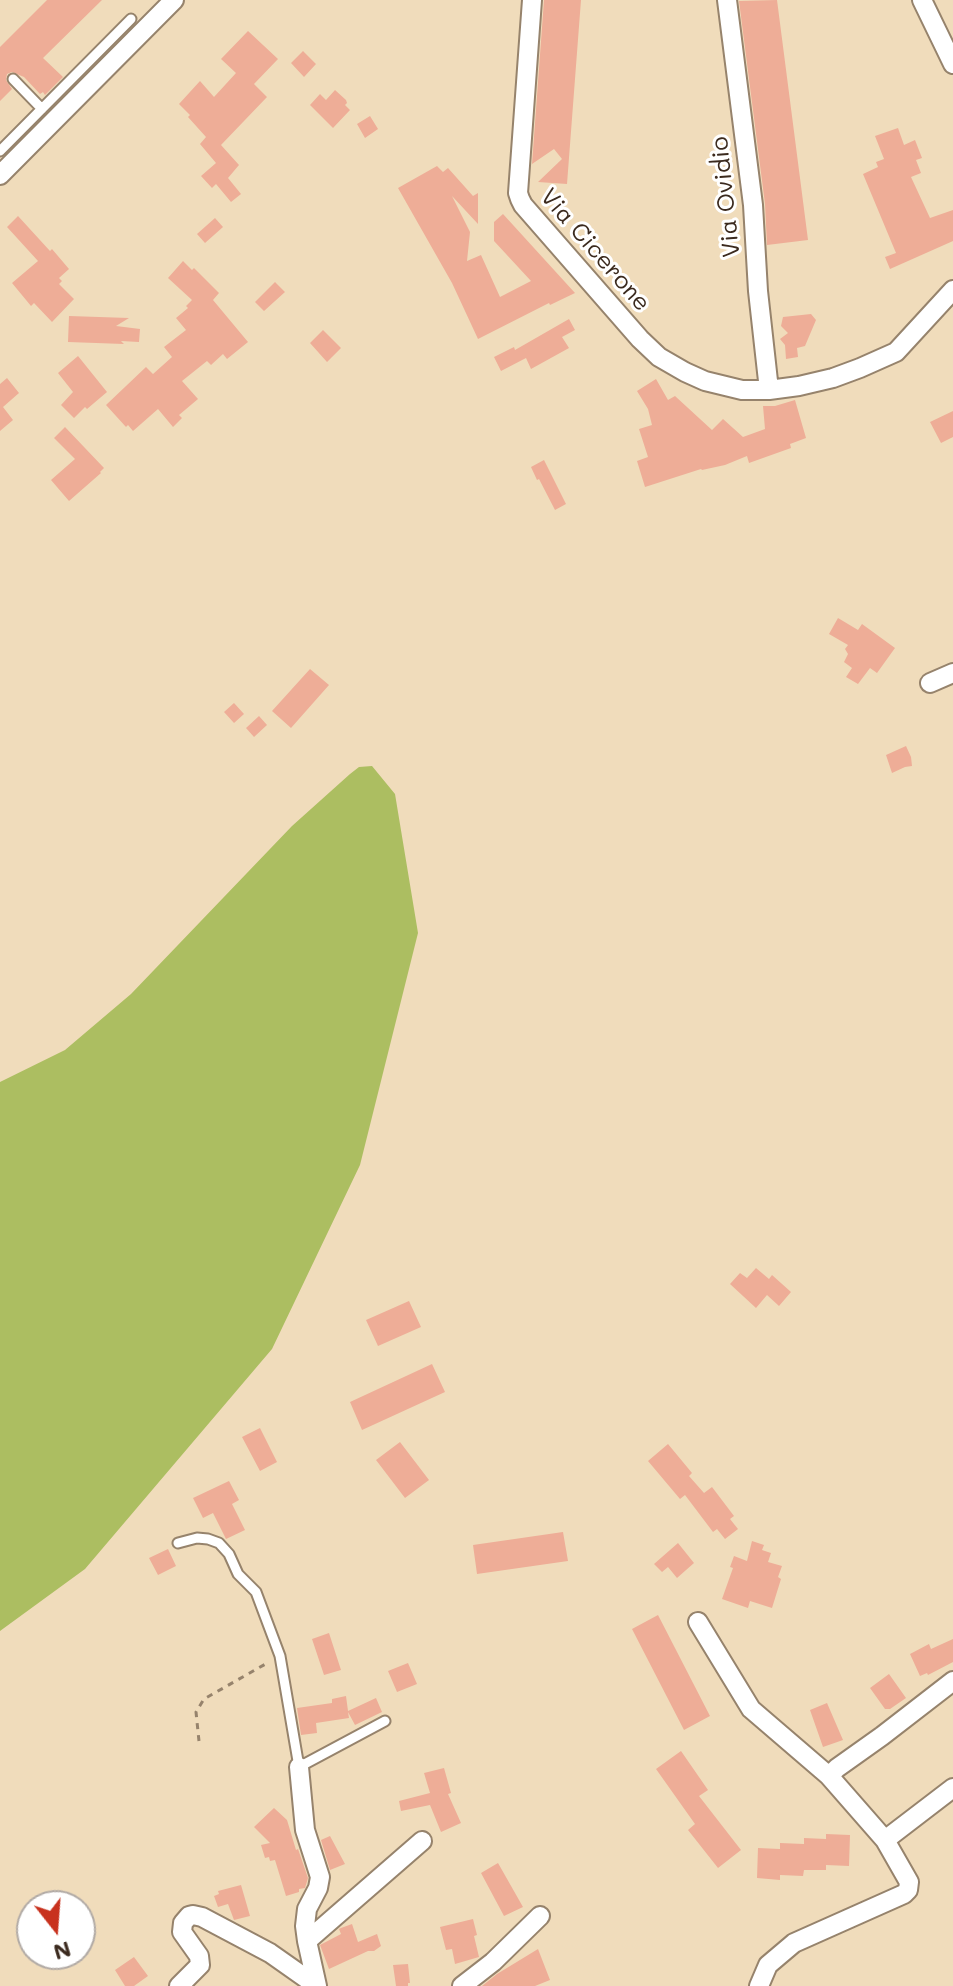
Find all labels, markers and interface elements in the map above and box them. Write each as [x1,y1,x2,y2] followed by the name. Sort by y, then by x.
[705,135,747,259] street label: Via Ovidio
[534,183,656,317] street label: Via Cicerone
[16,1890,96,1970] north arrow
[50,1935,75,1968] text: N

